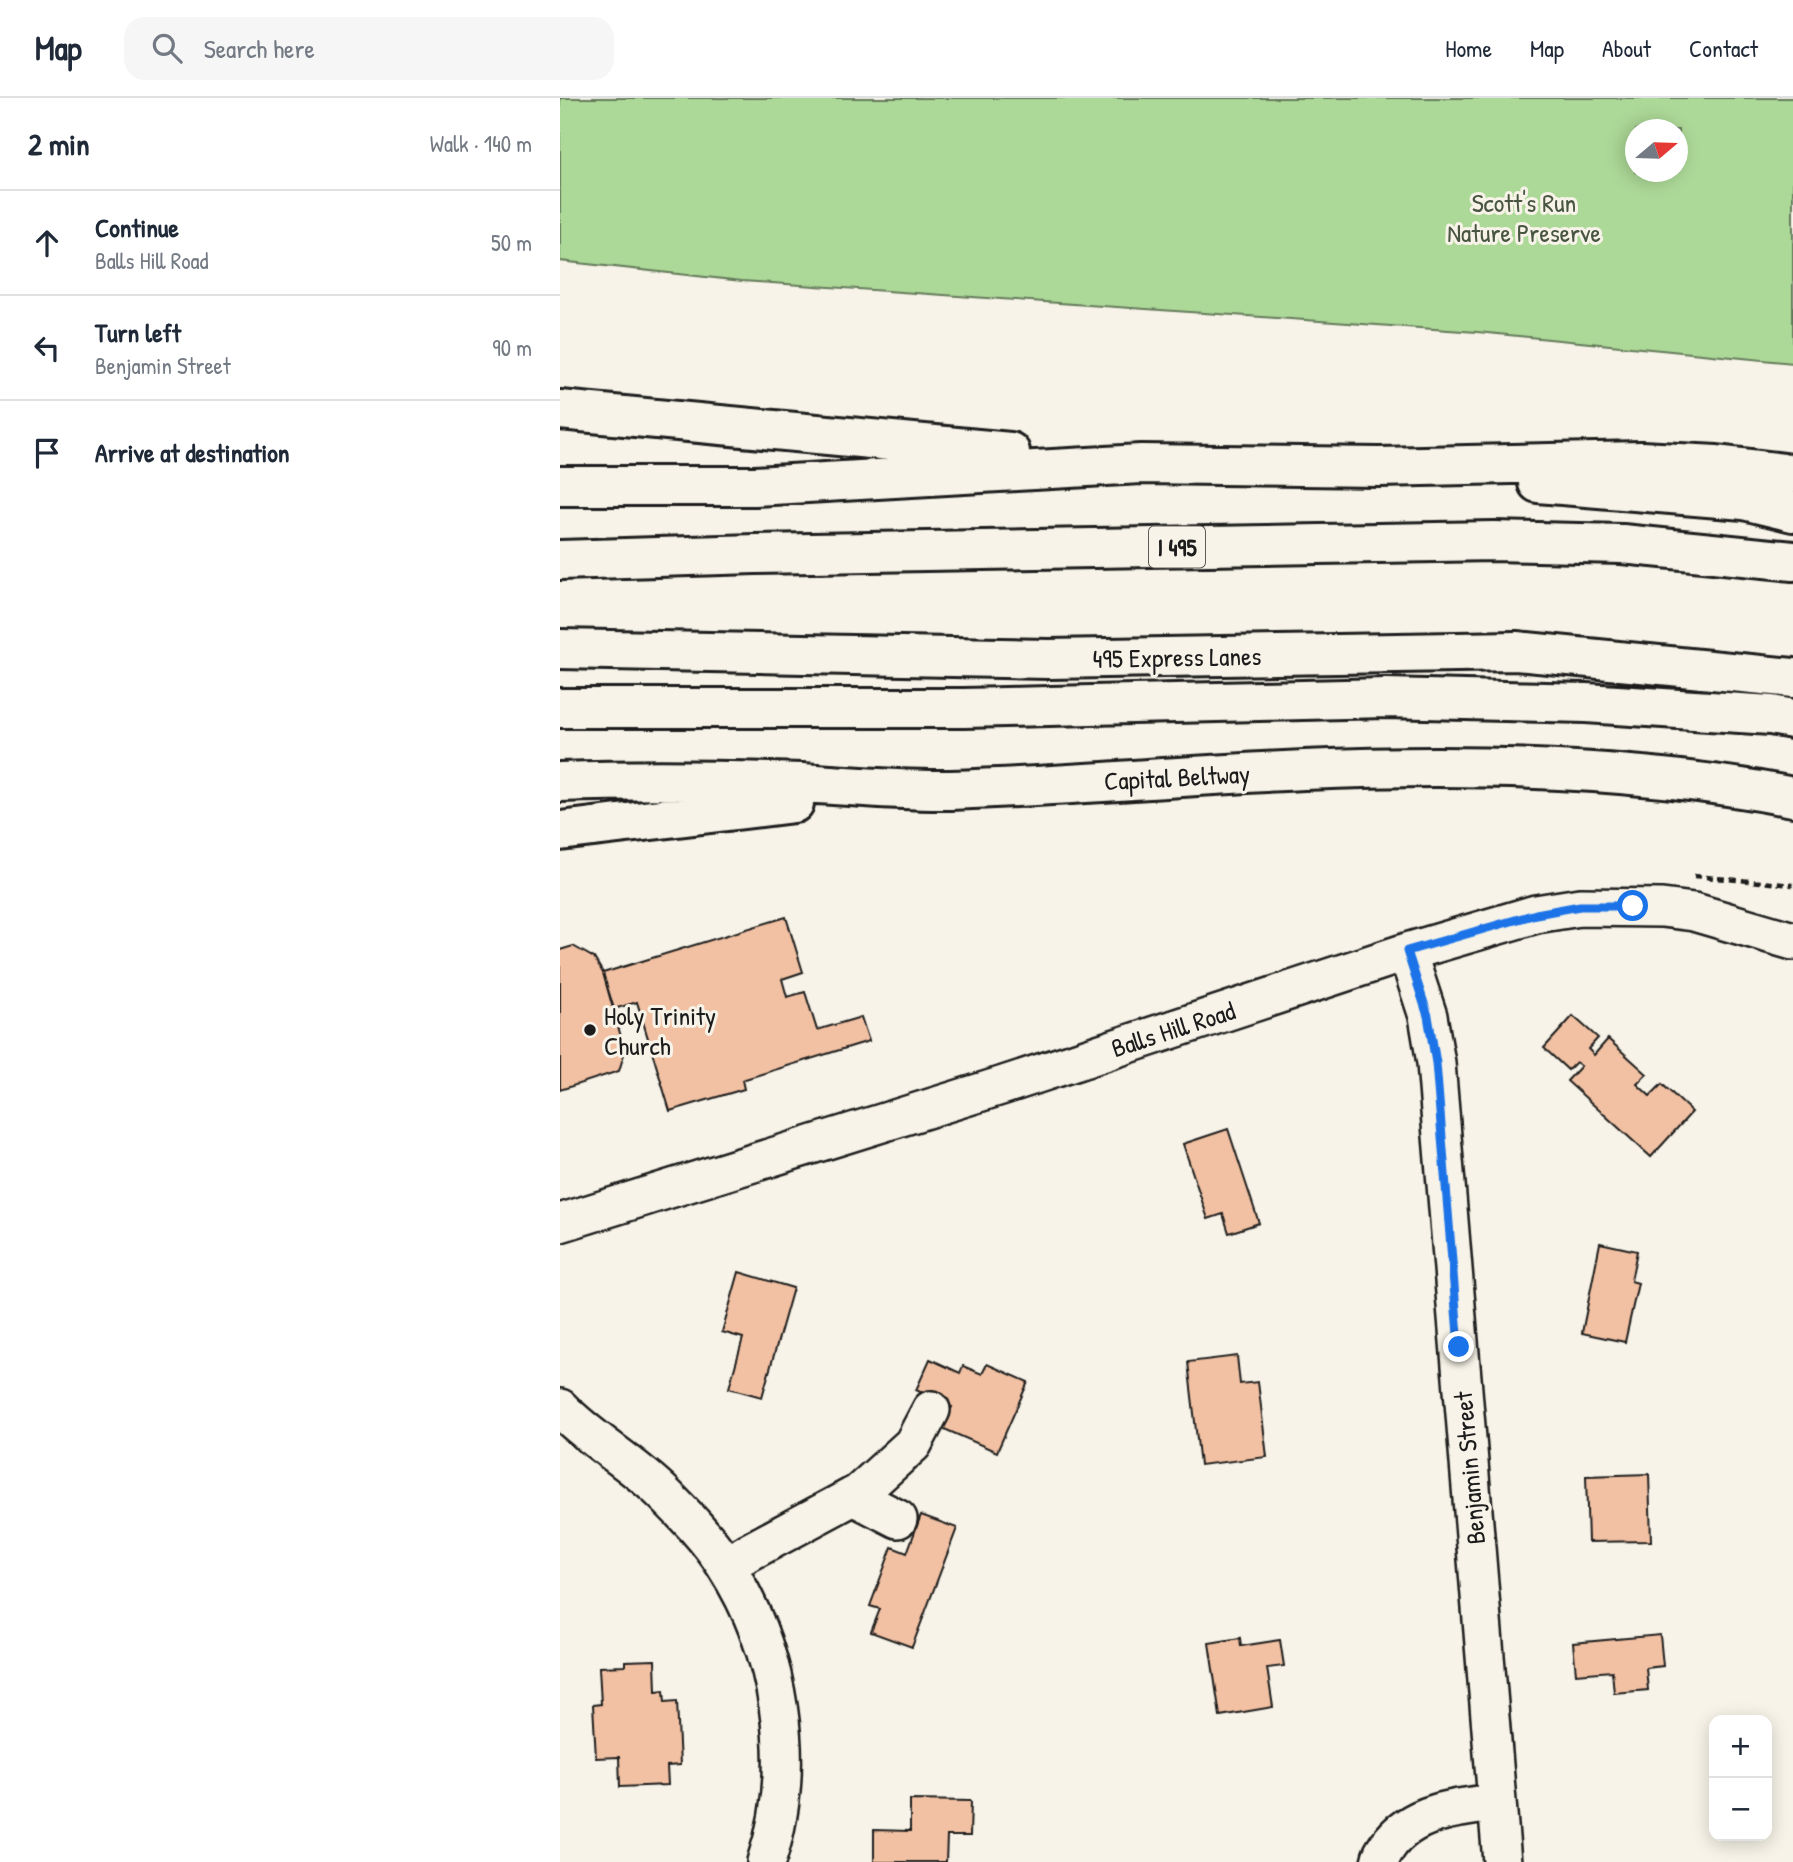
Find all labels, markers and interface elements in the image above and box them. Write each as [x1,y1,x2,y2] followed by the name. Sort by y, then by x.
[124,17,614,80] search box
[35,26,82,70] text: Map
[148,29,186,67] icon: search
[204,31,315,66] text: Search here
[1445,32,1492,64] text: Home
[1530,32,1564,64] text: Map
[1602,32,1651,64] text: About
[1689,32,1758,64] text: Contact
[1625,119,1688,182] north arrow
[28,124,90,164] text: 2 min
[430,128,532,159] text: Walk · 140 m
[1447,185,1601,250] park label: Scott's Run Nature Preserve
[95,210,179,245] text: Continue
[28,224,66,262] icon: ahead
[491,227,532,258] text: 50 m
[95,245,209,276] text: Balls Hill Road
[95,315,181,350] text: Turn left
[28,329,66,367] icon: left
[492,332,532,363] text: 90 m
[95,350,231,381] text: Benjamin Street
[28,434,66,472] icon: arrive
[95,435,290,470] text: Arrive at destination
[1149,526,1205,568] road number: I 495
[1092,638,1262,676] street label: 495 Express Lanes
[1103,756,1251,798] street label: Capital Beltway
[1617,890,1648,921] route start
[1107,993,1239,1065] street label: Balls Hill Road
[604,998,716,1063] place label: Holy Trinity Church
[582,1022,598,1038] marker: Holy Trinity Church
[1443,1331,1474,1362] route end
[1445,1389,1493,1546] street label: Benjamin Street
[1709,1715,1772,1841] map controls
[1709,1715,1772,1778] button: +
[1709,1778,1772,1841] button: −

